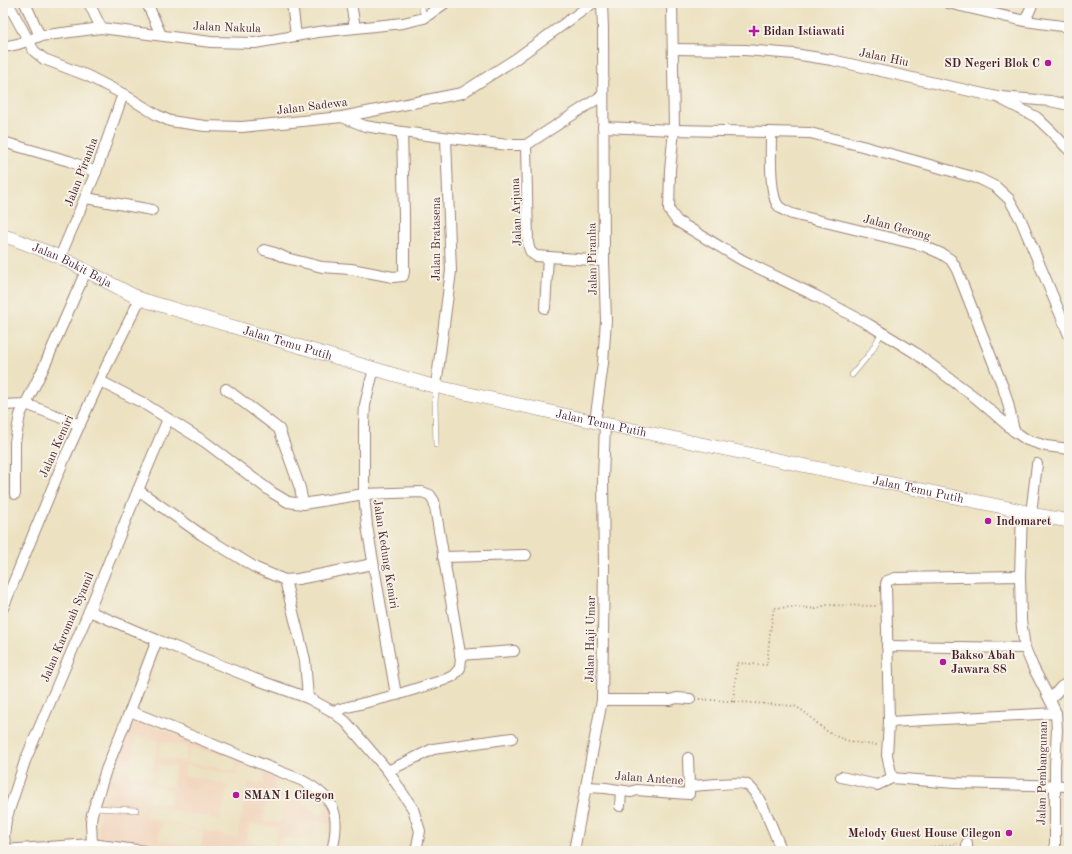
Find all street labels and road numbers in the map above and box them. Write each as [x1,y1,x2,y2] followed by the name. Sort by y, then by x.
[193,21,261,35] street label: Jalan Nakula
[858,47,910,69] street label: Jalan Hiu
[276,97,348,117] street label: Jalan Sadewa
[63,136,101,208] street label: Jalan Piranha
[510,178,524,246] street label: Jalan Arjuna
[431,197,443,281] street label: Jalan Bratasena
[862,213,932,243] street label: Jalan Gerong
[586,223,600,295] street label: Jalan Piranha
[30,242,114,290] street label: Jalan Bukit Baja
[241,325,334,363] street label: Jalan Temu Putih
[554,408,648,440] street label: Jalan Temu Putih
[38,413,76,479] street label: Jalan Kemiri
[872,475,965,506] street label: Jalan Temu Putih
[370,499,400,610] street label: Jalan Kedung Kemiri
[39,571,96,684] street label: Jalan Karomah Syamil
[584,595,598,683] street label: Jalan Haji Umar
[1036,720,1050,825] street label: Jalan Pembangunan
[614,771,684,787] street label: Jalan Antene

